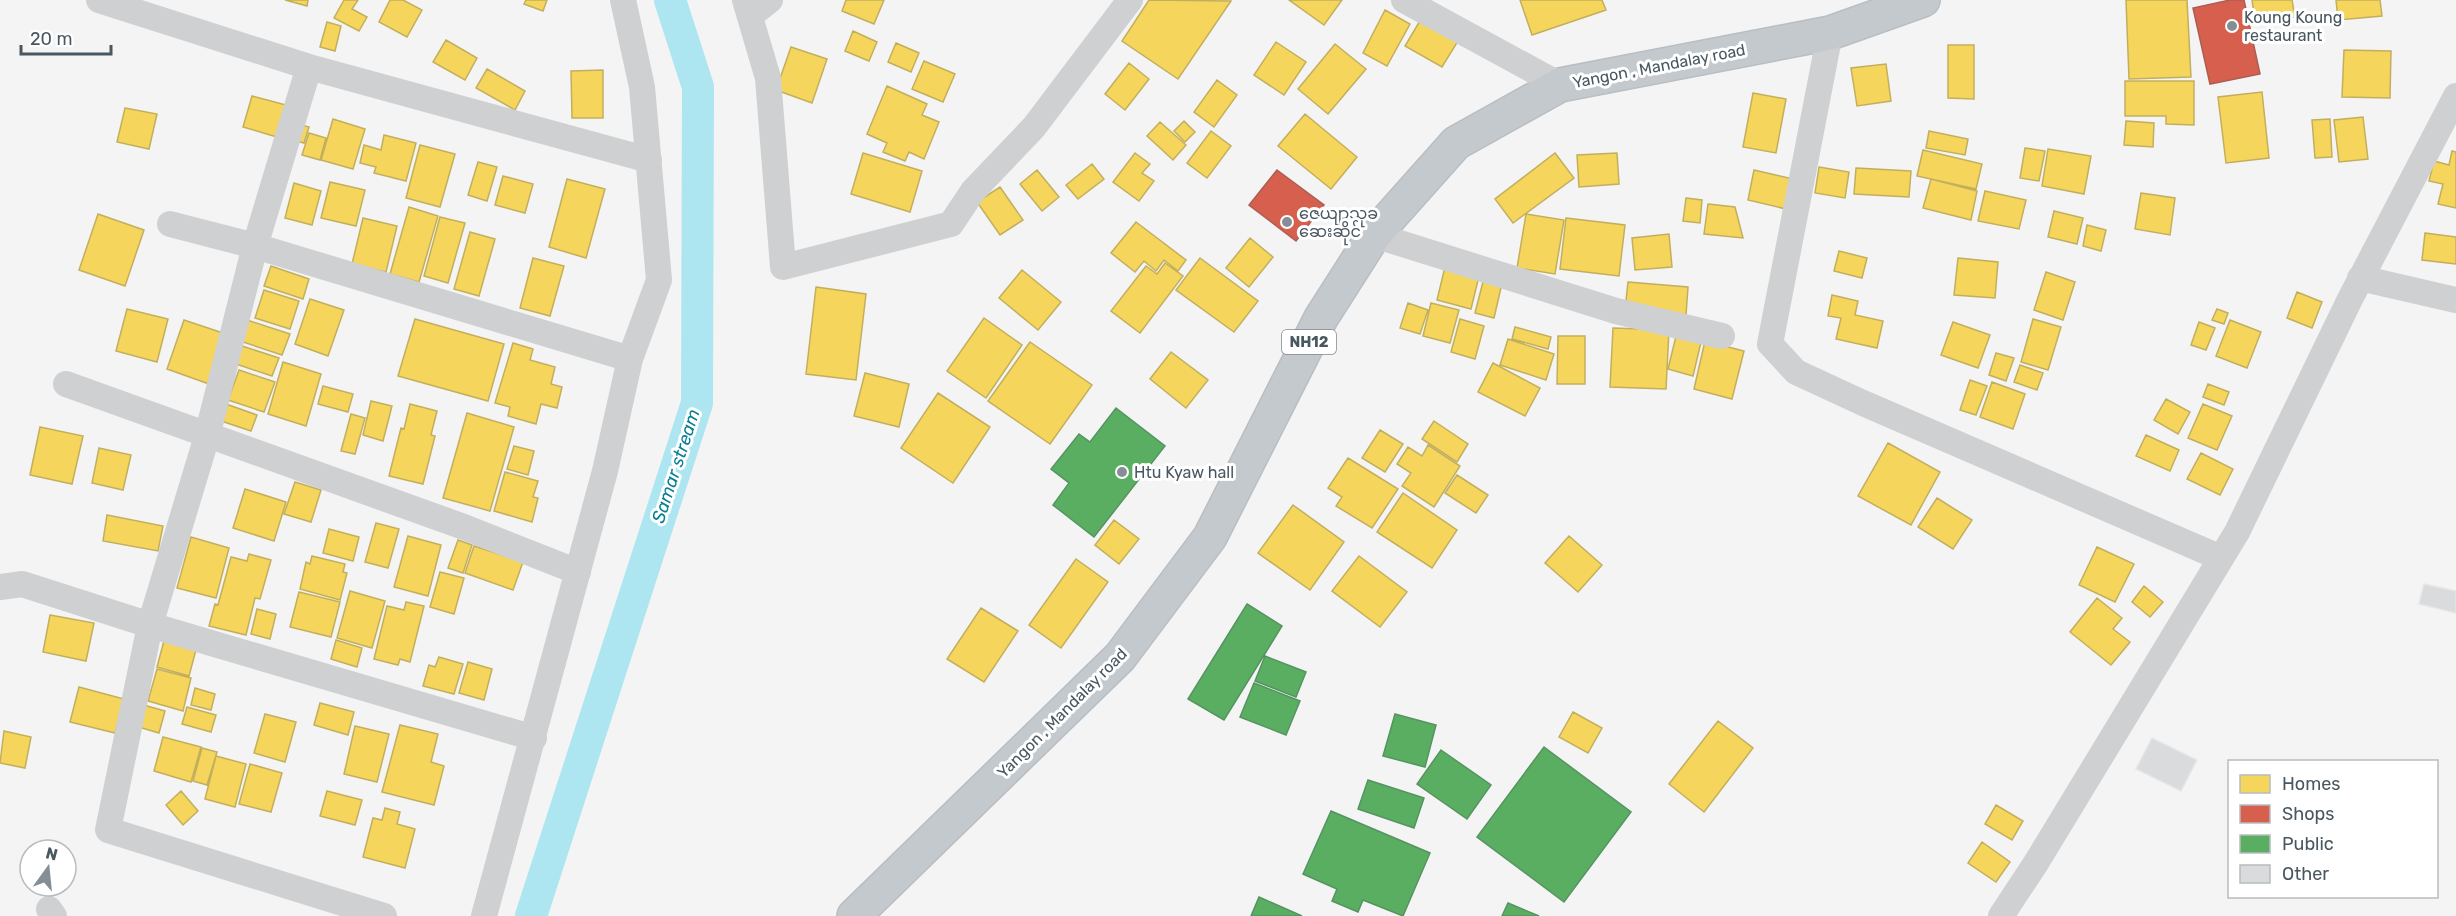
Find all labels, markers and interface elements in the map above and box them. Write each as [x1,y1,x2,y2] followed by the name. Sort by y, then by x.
[2244,8,2342,45] place label: Koung Koung restaurant
[21,18,111,56] scale bar
[2225,19,2239,33] marker: Koung Koung restaurant
[30,28,72,50] text: 20 m
[1571,40,1747,92] street label: Yangon , Mandalay road
[1299,204,1378,246] place label: ဇေယျာသုခ ဆေးဆိုင်
[1280,215,1294,229] marker: ဇေယျာသုခ ဆေးဆိုင်
[1282,330,1336,354] road number: NH12
[647,406,705,526] water label: Samar stream
[1134,463,1234,482] place label: Htu Kyaw hall
[1115,465,1129,479] marker: Htu Kyaw hall
[993,644,1131,782] street label: Yangon , Mandalay road
[2228,760,2438,898] legend
[2282,773,2340,795] text: Homes
[2282,803,2334,825] text: Shops
[2282,833,2334,855] text: Public
[18,838,78,898] north arrow
[44,843,60,865] text: N
[2282,863,2329,885] text: Other

